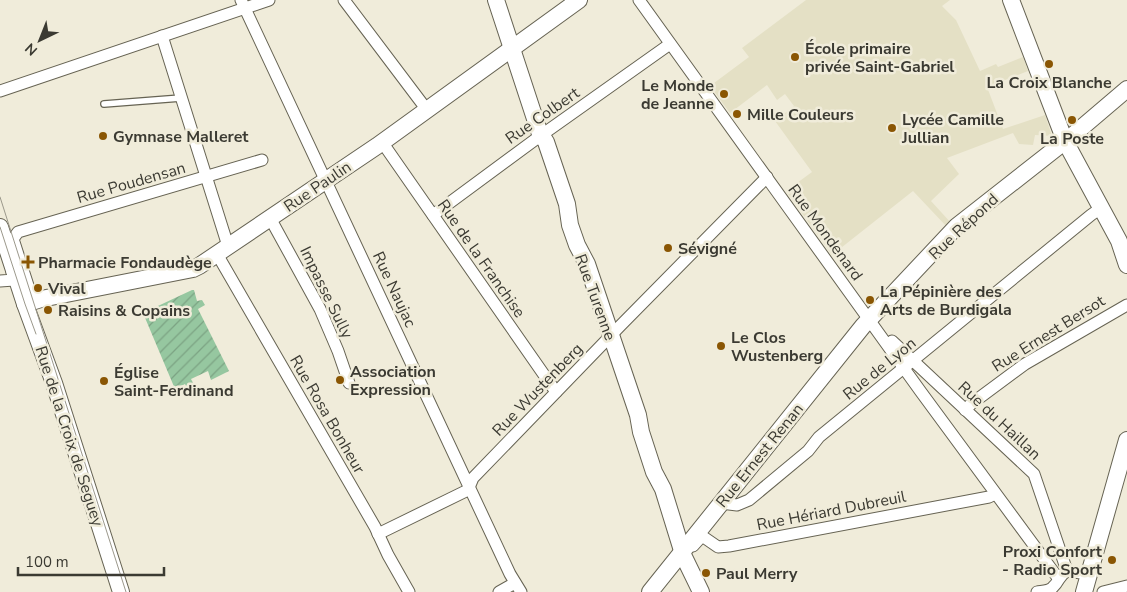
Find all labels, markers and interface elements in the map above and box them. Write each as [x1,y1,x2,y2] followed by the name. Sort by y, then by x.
[15,15,65,65] north arrow
[805,38,954,78] place label: École primaire privée Saint-Gabriel
[21,39,42,60] text: N
[789,51,801,63] marker: École primaire privée Saint-Gabriel
[1043,58,1055,70] marker: La Croix Blanche
[986,72,1112,94] place label: La Croix Blanche
[641,75,714,115] place label: Le Monde de Jeanne
[501,82,584,149] street label: Rue Colbert
[718,88,730,100] marker: Le Monde de Jeanne
[747,104,854,126] place label: Mille Couleurs
[731,108,743,120] marker: Mille Couleurs
[901,109,1004,149] place label: Lycée Camille Jullian
[1066,114,1078,126] marker: La Poste
[886,122,898,134] marker: Lycée Camille Jullian
[113,126,249,148] place label: Gymnase Malleret
[1040,128,1104,150] place label: La Poste
[97,130,109,142] marker: Gymnase Malleret
[279,156,356,217] street label: Rue Paulin
[74,157,188,209] street label: Rue Poudensan
[783,180,868,285] street label: Rue Mondenard
[924,189,1003,265] street label: Rue Répond
[432,195,530,322] street label: Rue de la Franchise
[678,238,737,260] place label: Sévigné
[662,242,674,254] marker: Sévigné
[294,243,358,343] street label: Impasse Sully
[367,248,421,331] street label: Rue Naujac
[569,251,621,344] street label: Rue Turenne
[38,252,212,274] place label: Pharmacie Fondaudège
[22,256,34,268] marker: Pharmacie Fondaudège
[47,278,86,300] place label: Vival
[880,281,1012,321] place label: La Pépinière des Arts de Burdigala
[32,282,44,294] marker: Vival
[988,290,1110,377] street label: Rue Ernest Bersot
[864,294,876,306] marker: La Pépinière des Arts de Burdigala
[58,300,190,322] place label: Raisins & Copains
[42,304,54,316] marker: Raisins & Copains
[731,327,823,367] place label: Le Clos Wustenberg
[838,332,921,405] street label: Rue de Lyon
[488,338,588,441] street label: Rue Wustenberg
[715,340,727,352] marker: Le Clos Wustenberg
[29,343,109,530] street label: Rue de la Croix de Seguey
[284,351,370,478] street label: Rue Rosa Bonheur
[350,361,436,401] place label: Association Expression
[114,362,234,402] place label: Église Saint-Ferdinand
[334,374,346,386] marker: Association Expression
[98,375,110,387] marker: Église Saint-Ferdinand
[953,376,1046,465] street label: Rue du Haillan
[711,399,809,512] street label: Rue Ernest Renan
[755,486,908,536] street label: Rue Hériard Dubreuil
[1002,541,1103,581] place label: Proxi Confort - Radio Sport
[18,544,164,576] scale bar
[25,552,69,572] text: 100 m
[1106,554,1118,566] marker: Proxi Confort - Radio Sport
[716,563,798,585] place label: Paul Merry
[700,567,712,579] marker: Paul Merry

